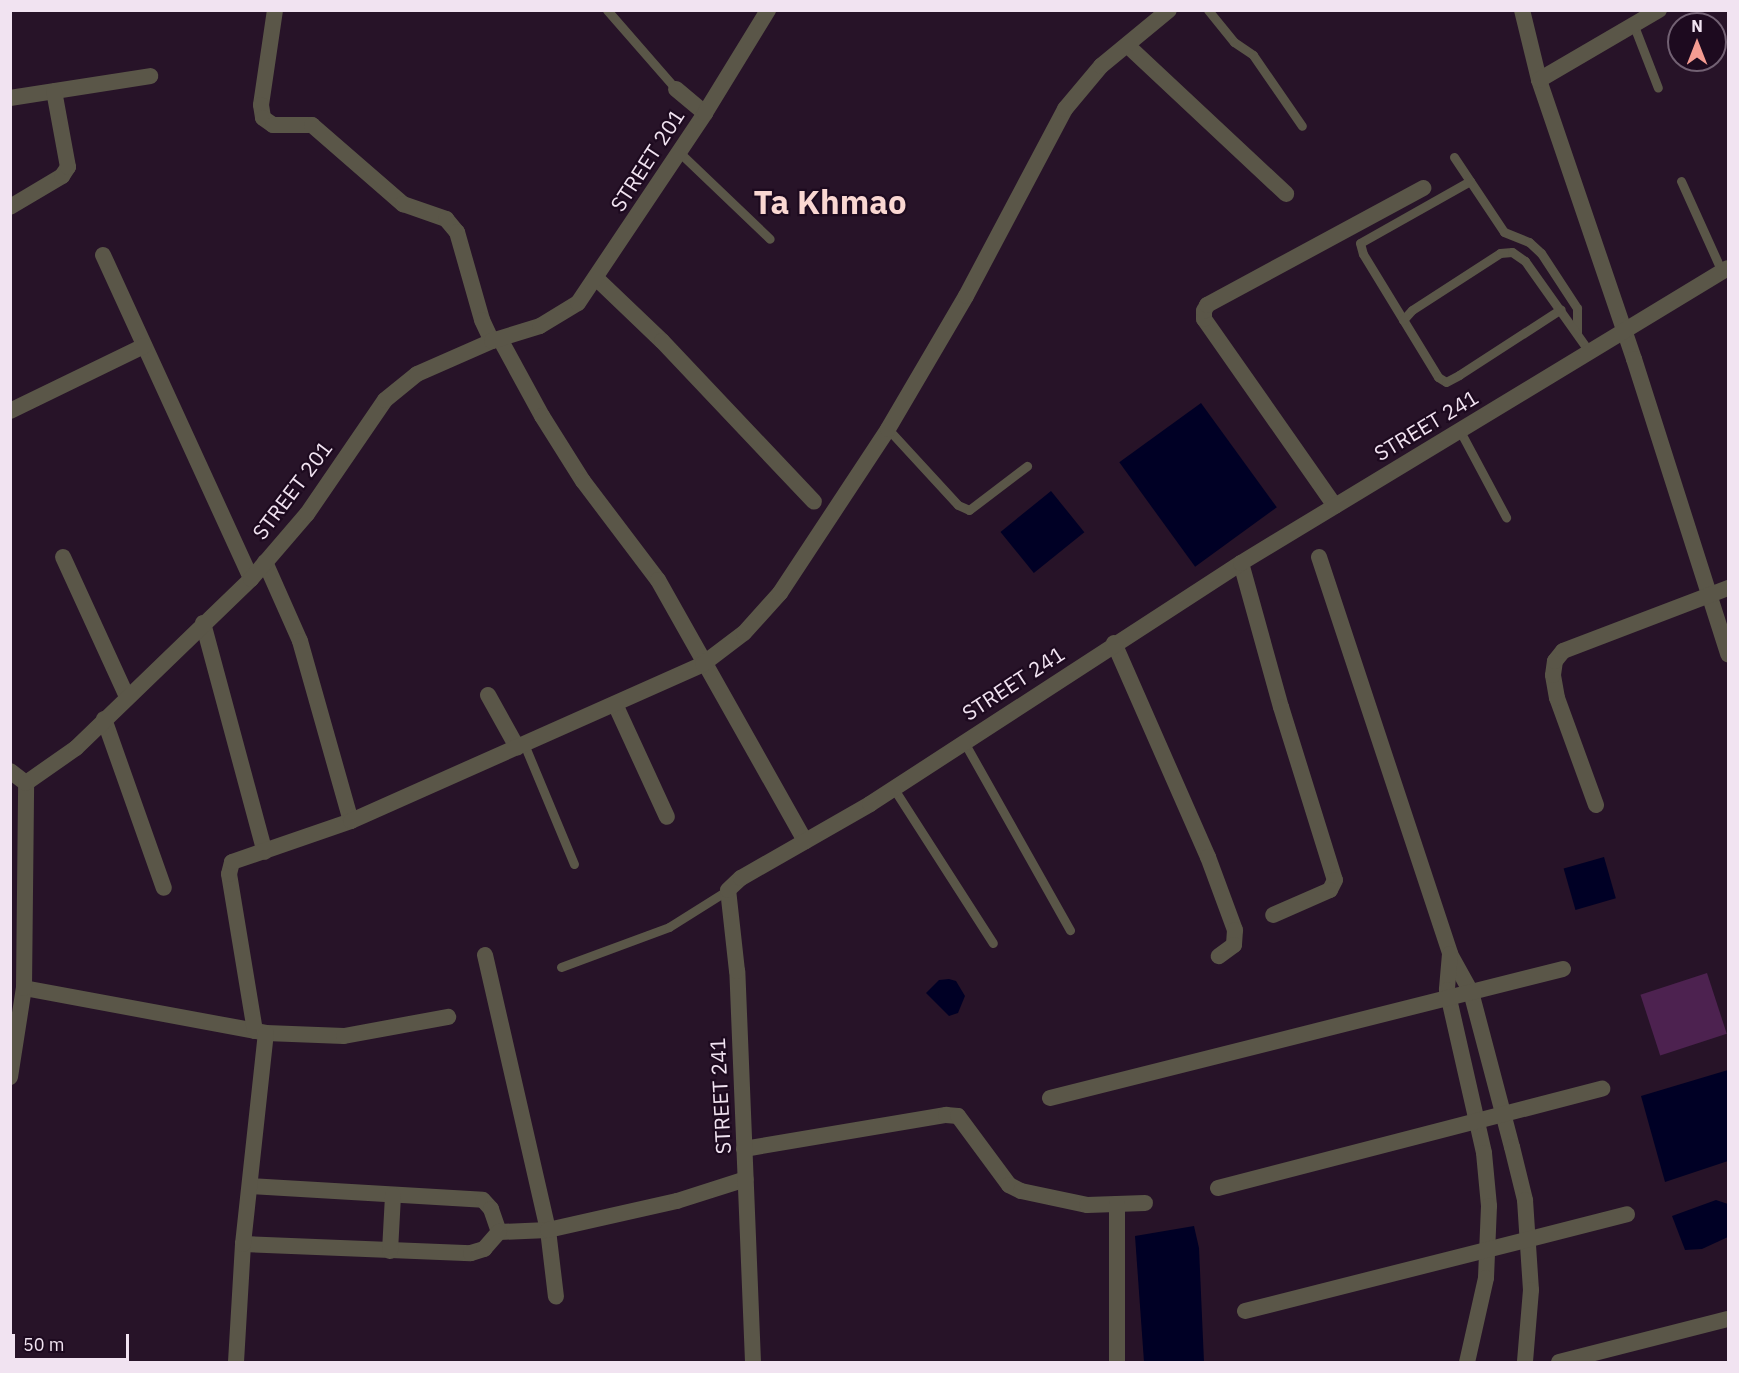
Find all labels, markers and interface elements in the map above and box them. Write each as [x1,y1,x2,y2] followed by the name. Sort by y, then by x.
[1667,12,1727,72] north arrow
[1691,16,1703,36] text: N
[605,104,689,216] street label: STREET 201
[753,182,907,222] district label: Ta Khmao
[1370,384,1482,466] street label: STREET 241
[247,436,337,544] street label: STREET 201
[957,641,1069,725] street label: STREET 241
[704,1037,736,1155] street label: STREET 241
[15,1322,132,1360] scale bar
[23,1333,65,1356] text: 50 m

